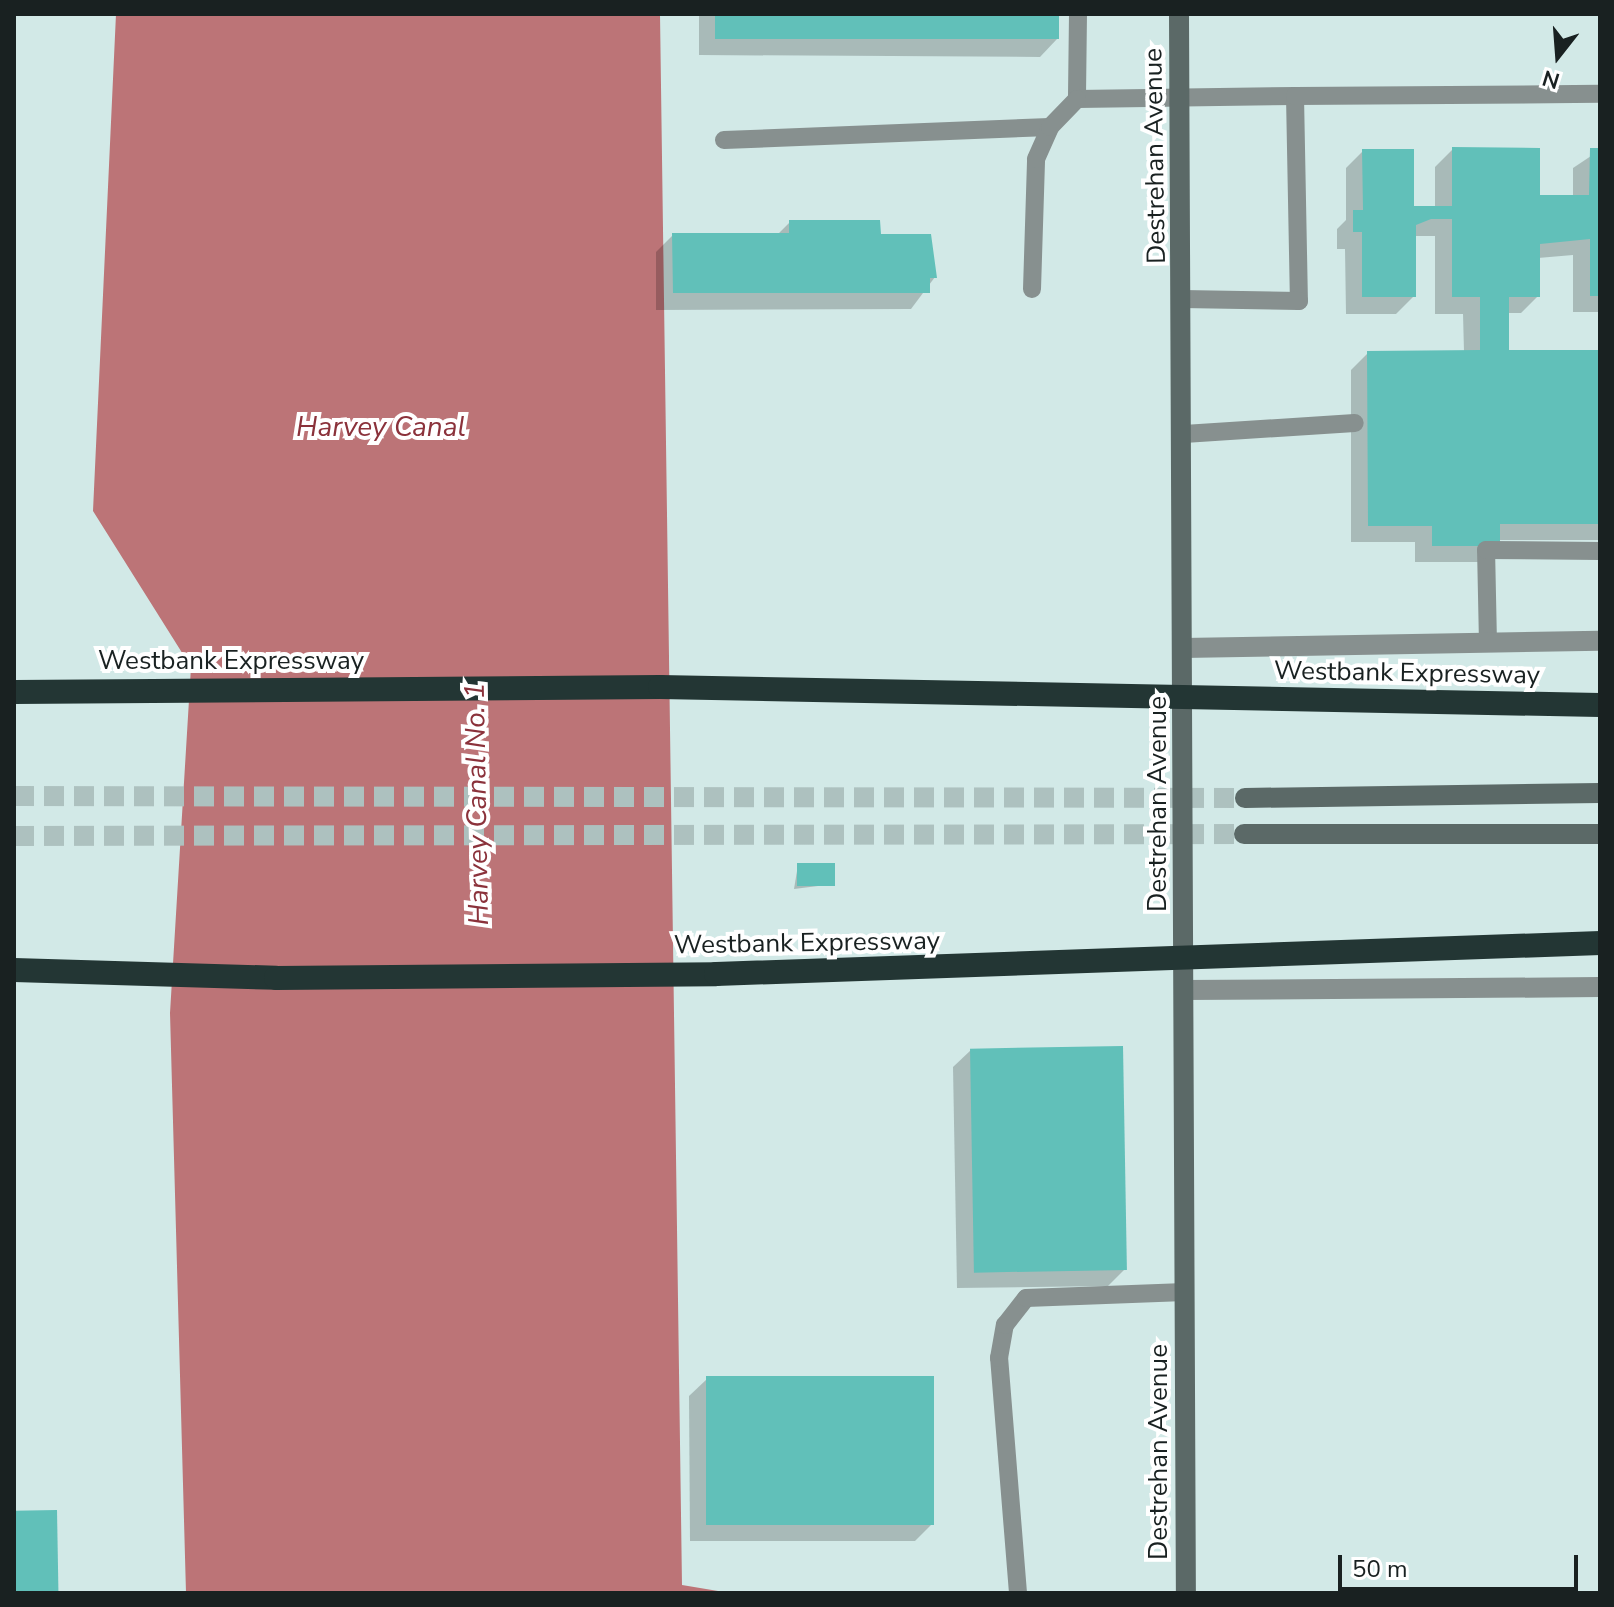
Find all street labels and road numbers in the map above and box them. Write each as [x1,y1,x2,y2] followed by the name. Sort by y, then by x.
[1138,48,1172,264] street label: Destrehan Avenue
[98,645,364,677] street label: Westbank Expressway
[1274,655,1540,691] street label: Westbank Expressway
[1142,696,1174,912] street label: Destrehan Avenue
[674,925,940,961] street label: Westbank Expressway
[1143,1344,1175,1560] street label: Destrehan Avenue

